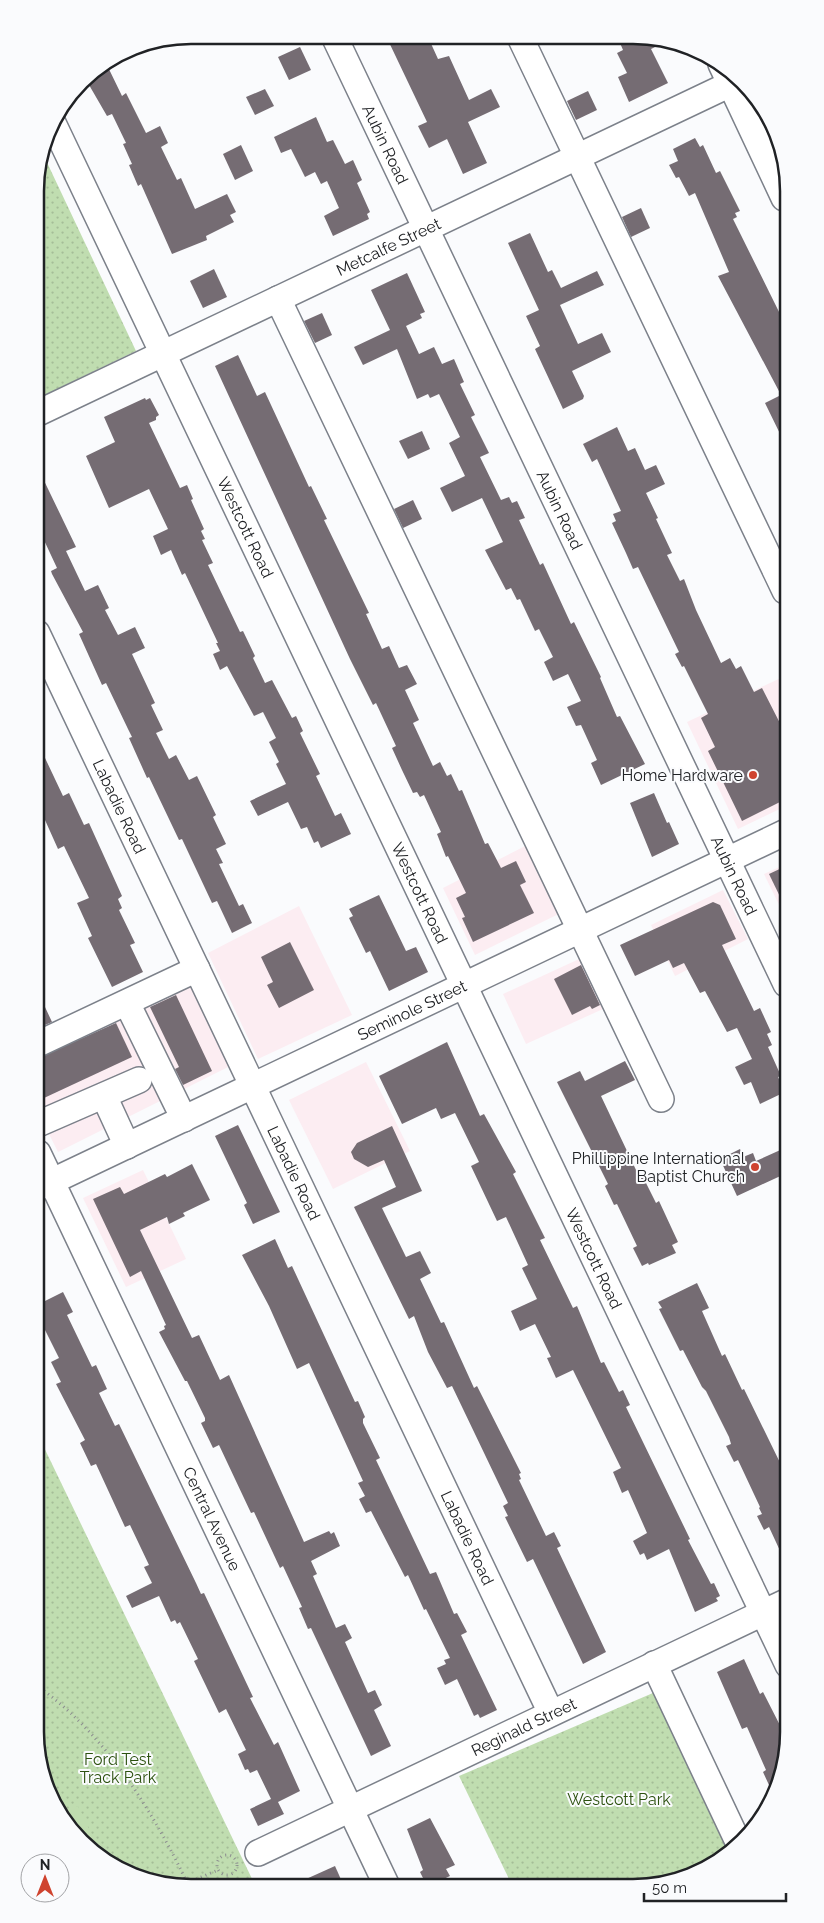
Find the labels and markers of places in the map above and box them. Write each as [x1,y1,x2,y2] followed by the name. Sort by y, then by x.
[622,766,743,785] place label: Home Hardware
[747,769,759,781] marker: Home Hardware
[572,1149,746,1186] place label: Phillippine International Baptist Church
[749,1161,761,1173] marker: Phillippine International Baptist Church

